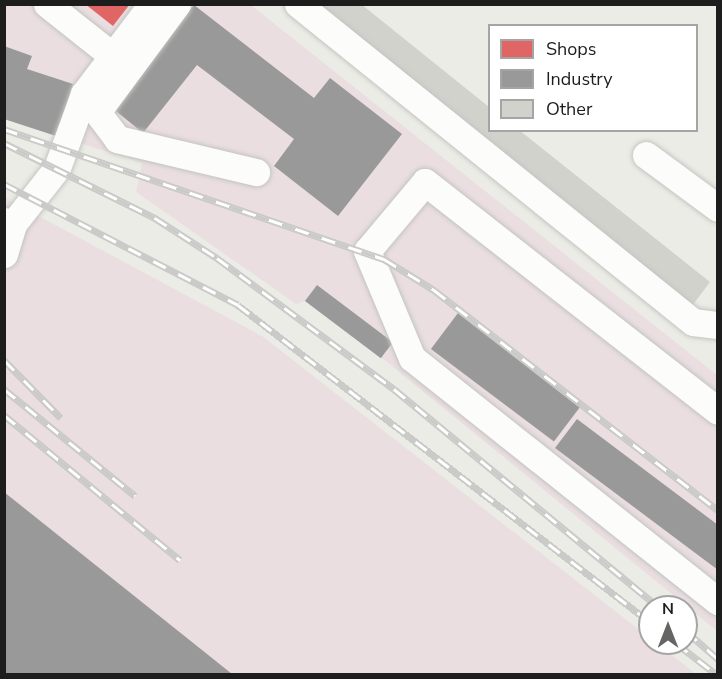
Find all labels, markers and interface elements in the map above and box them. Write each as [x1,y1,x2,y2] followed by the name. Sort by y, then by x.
[488,24,698,132] legend
[546,37,596,61] text: Shops
[546,67,613,91] text: Industry
[546,97,592,121] text: Other
[638,595,698,655] north arrow
[662,598,674,620] text: N

